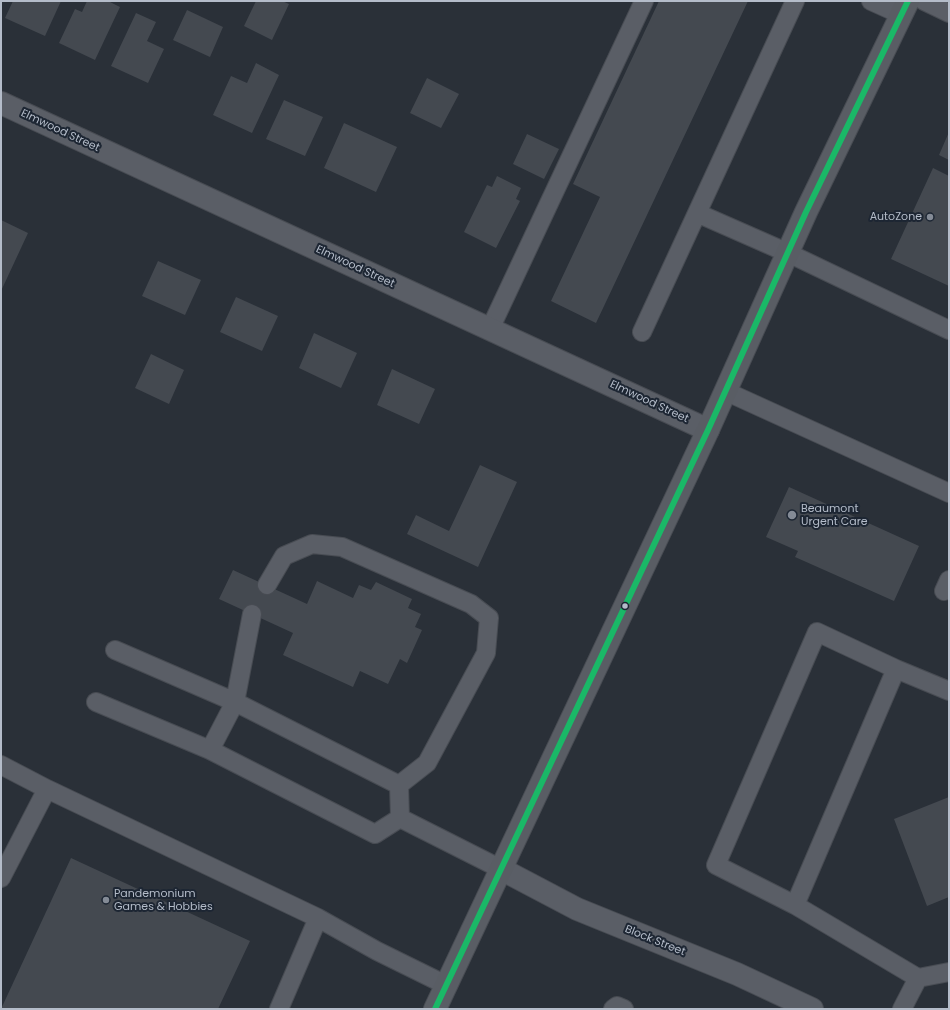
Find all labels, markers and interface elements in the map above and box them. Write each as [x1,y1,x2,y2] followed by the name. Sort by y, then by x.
[19,107,101,155] street label: Elmwood Street
[870,210,922,224] place label: AutoZone
[925,212,935,222] marker: AutoZone
[314,243,396,291] street label: Elmwood Street
[608,378,690,426] street label: Elmwood Street
[801,502,868,528] place label: Beaumont Urgent Care
[786,509,798,521] marker: Beaumont Urgent Care
[620,601,630,611] unlabelled marker
[114,887,213,913] place label: Pandemonium Games & Hobbies
[101,895,111,905] marker: Pandemonium Games & Hobbies
[623,923,687,959] street label: Block Street

